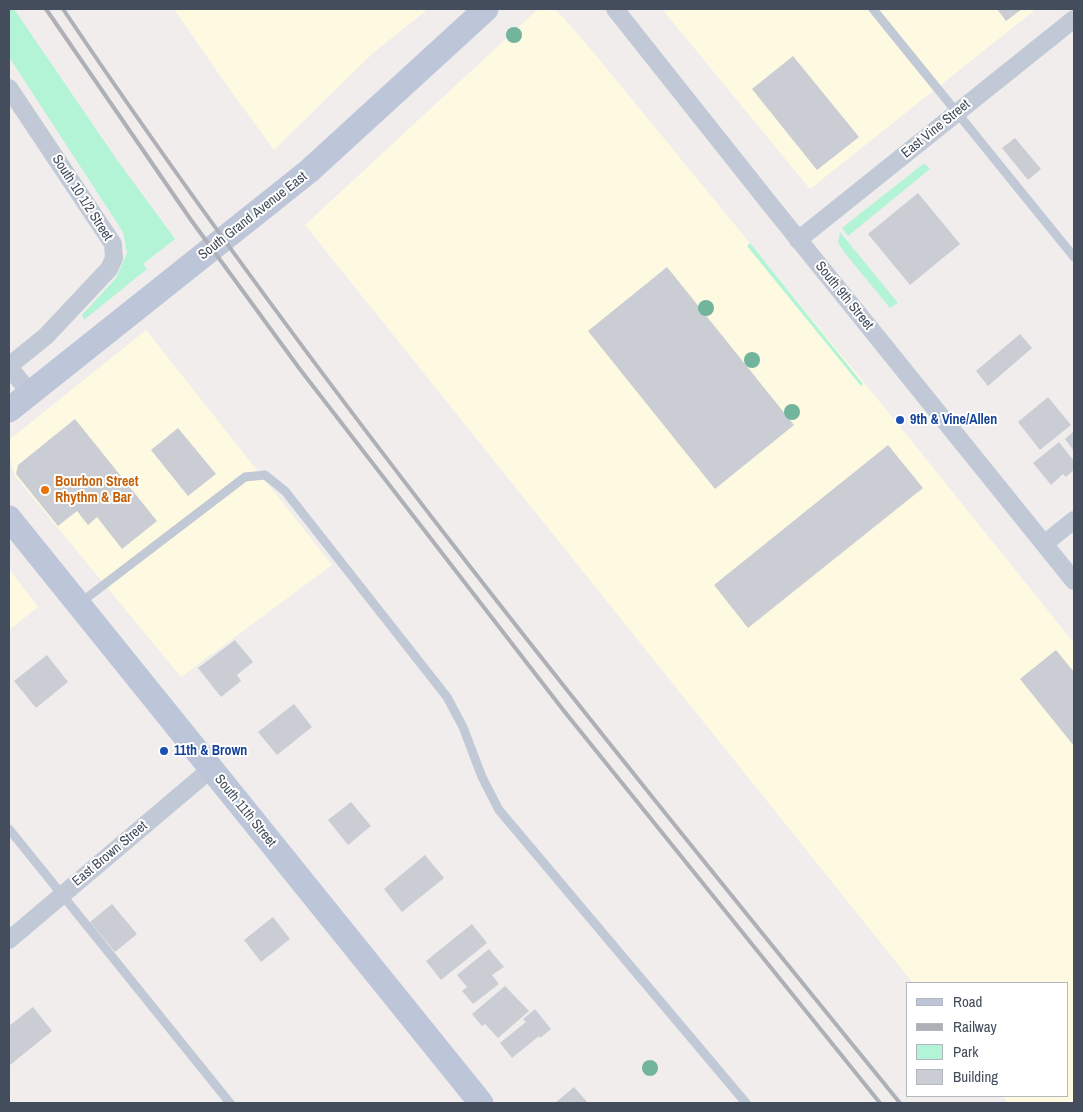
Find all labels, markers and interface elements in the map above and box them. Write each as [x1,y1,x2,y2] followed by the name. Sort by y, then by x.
[898,96,974,162] street label: East Vine Street
[48,152,116,244] street label: South 10 1/2 Street
[195,168,311,264] street label: South Grand Avenue East
[811,258,877,334] street label: South 9th Street
[910,412,997,428] place label: 9th & Vine/Allen
[894,414,906,426] marker: 9th & Vine/Allen
[55,474,139,507] place label: Bourbon Street Rhythm & Bar
[39,484,51,496] marker: Bourbon Street Rhythm & Bar
[174,743,247,759] place label: 11th & Brown
[158,745,170,757] marker: 11th & Brown
[211,771,279,851] street label: South 11th Street
[69,818,151,890] street label: East Brown Street
[906,982,1068,1097] legend
[953,991,982,1012] text: Road
[953,1016,997,1037] text: Railway
[953,1041,978,1062] text: Park
[953,1066,998,1087] text: Building

